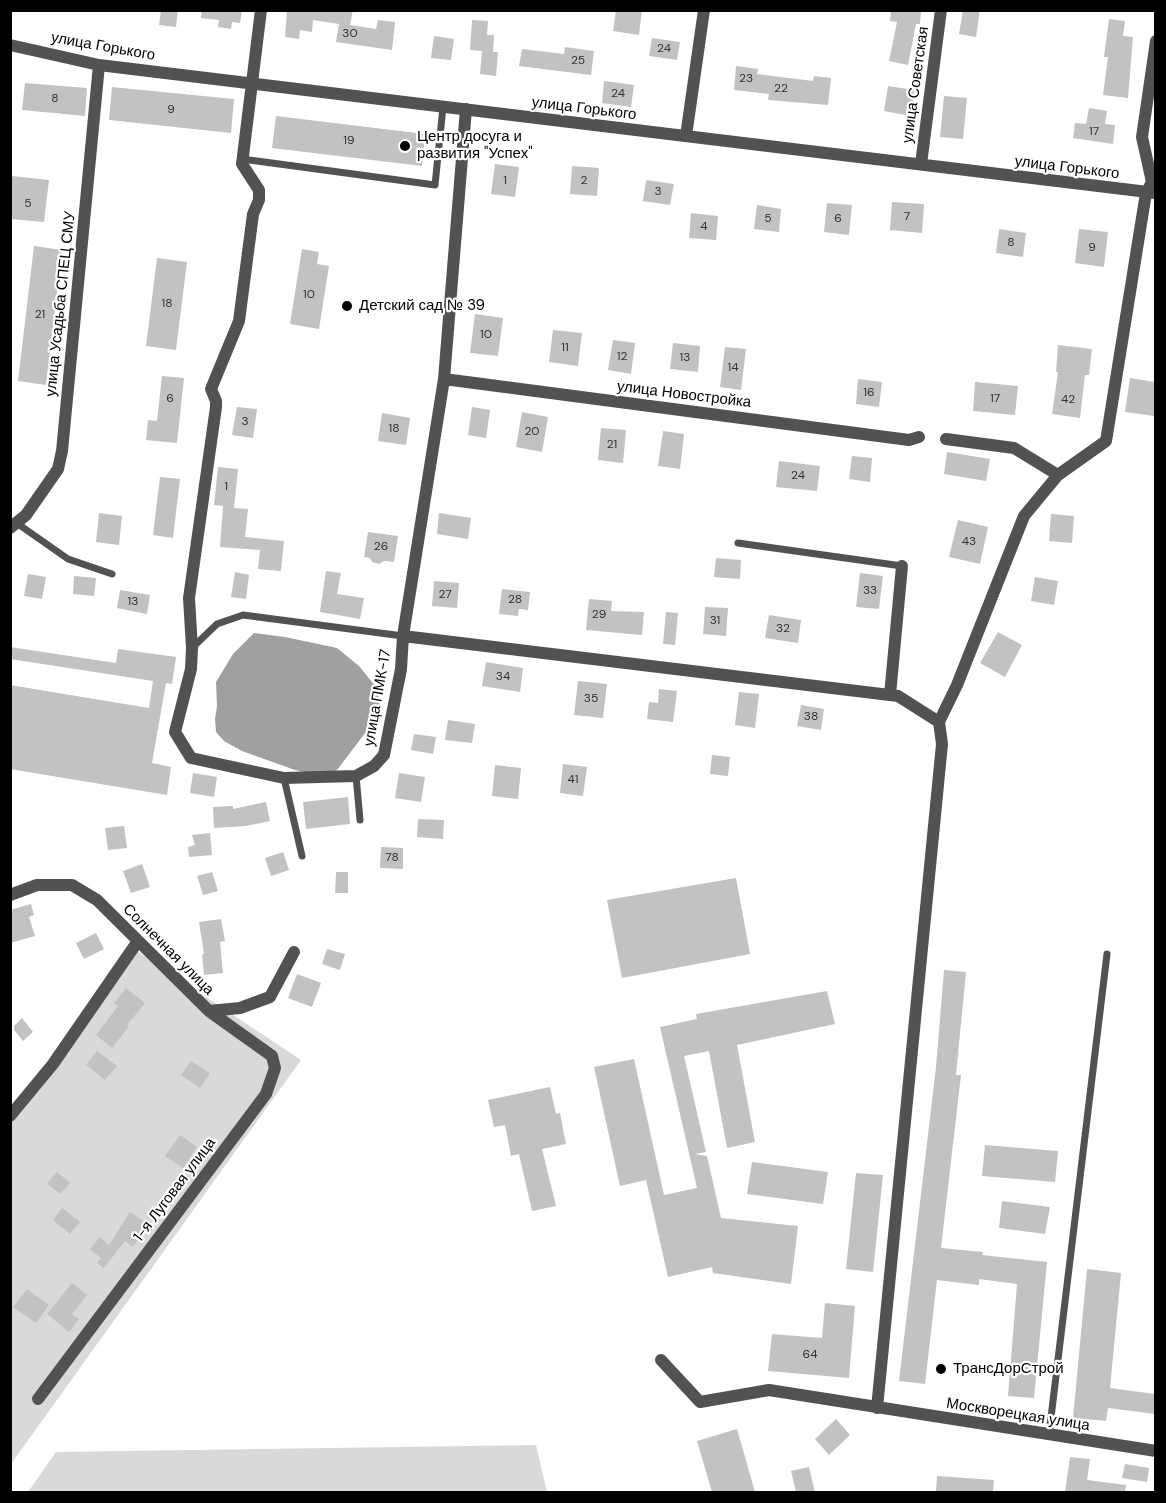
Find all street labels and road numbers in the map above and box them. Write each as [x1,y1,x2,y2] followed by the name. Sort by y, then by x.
[899,26,933,144] street label: улица Советская
[50,29,156,65] street label: улица Горького
[531,94,637,124] street label: улица Горького
[1014,153,1120,183] street label: улица Горького
[42,211,80,397] street label: улица Усадьба СПЕЦ СМУ
[616,378,752,412] street label: улица Новостройка
[361,648,395,748] street label: улица ПМК-17
[119,901,217,999] street label: Солнечная улица
[130,1135,220,1245] street label: 1-я Луговая улица
[945,1395,1091,1435] street label: Москворецкая улица

